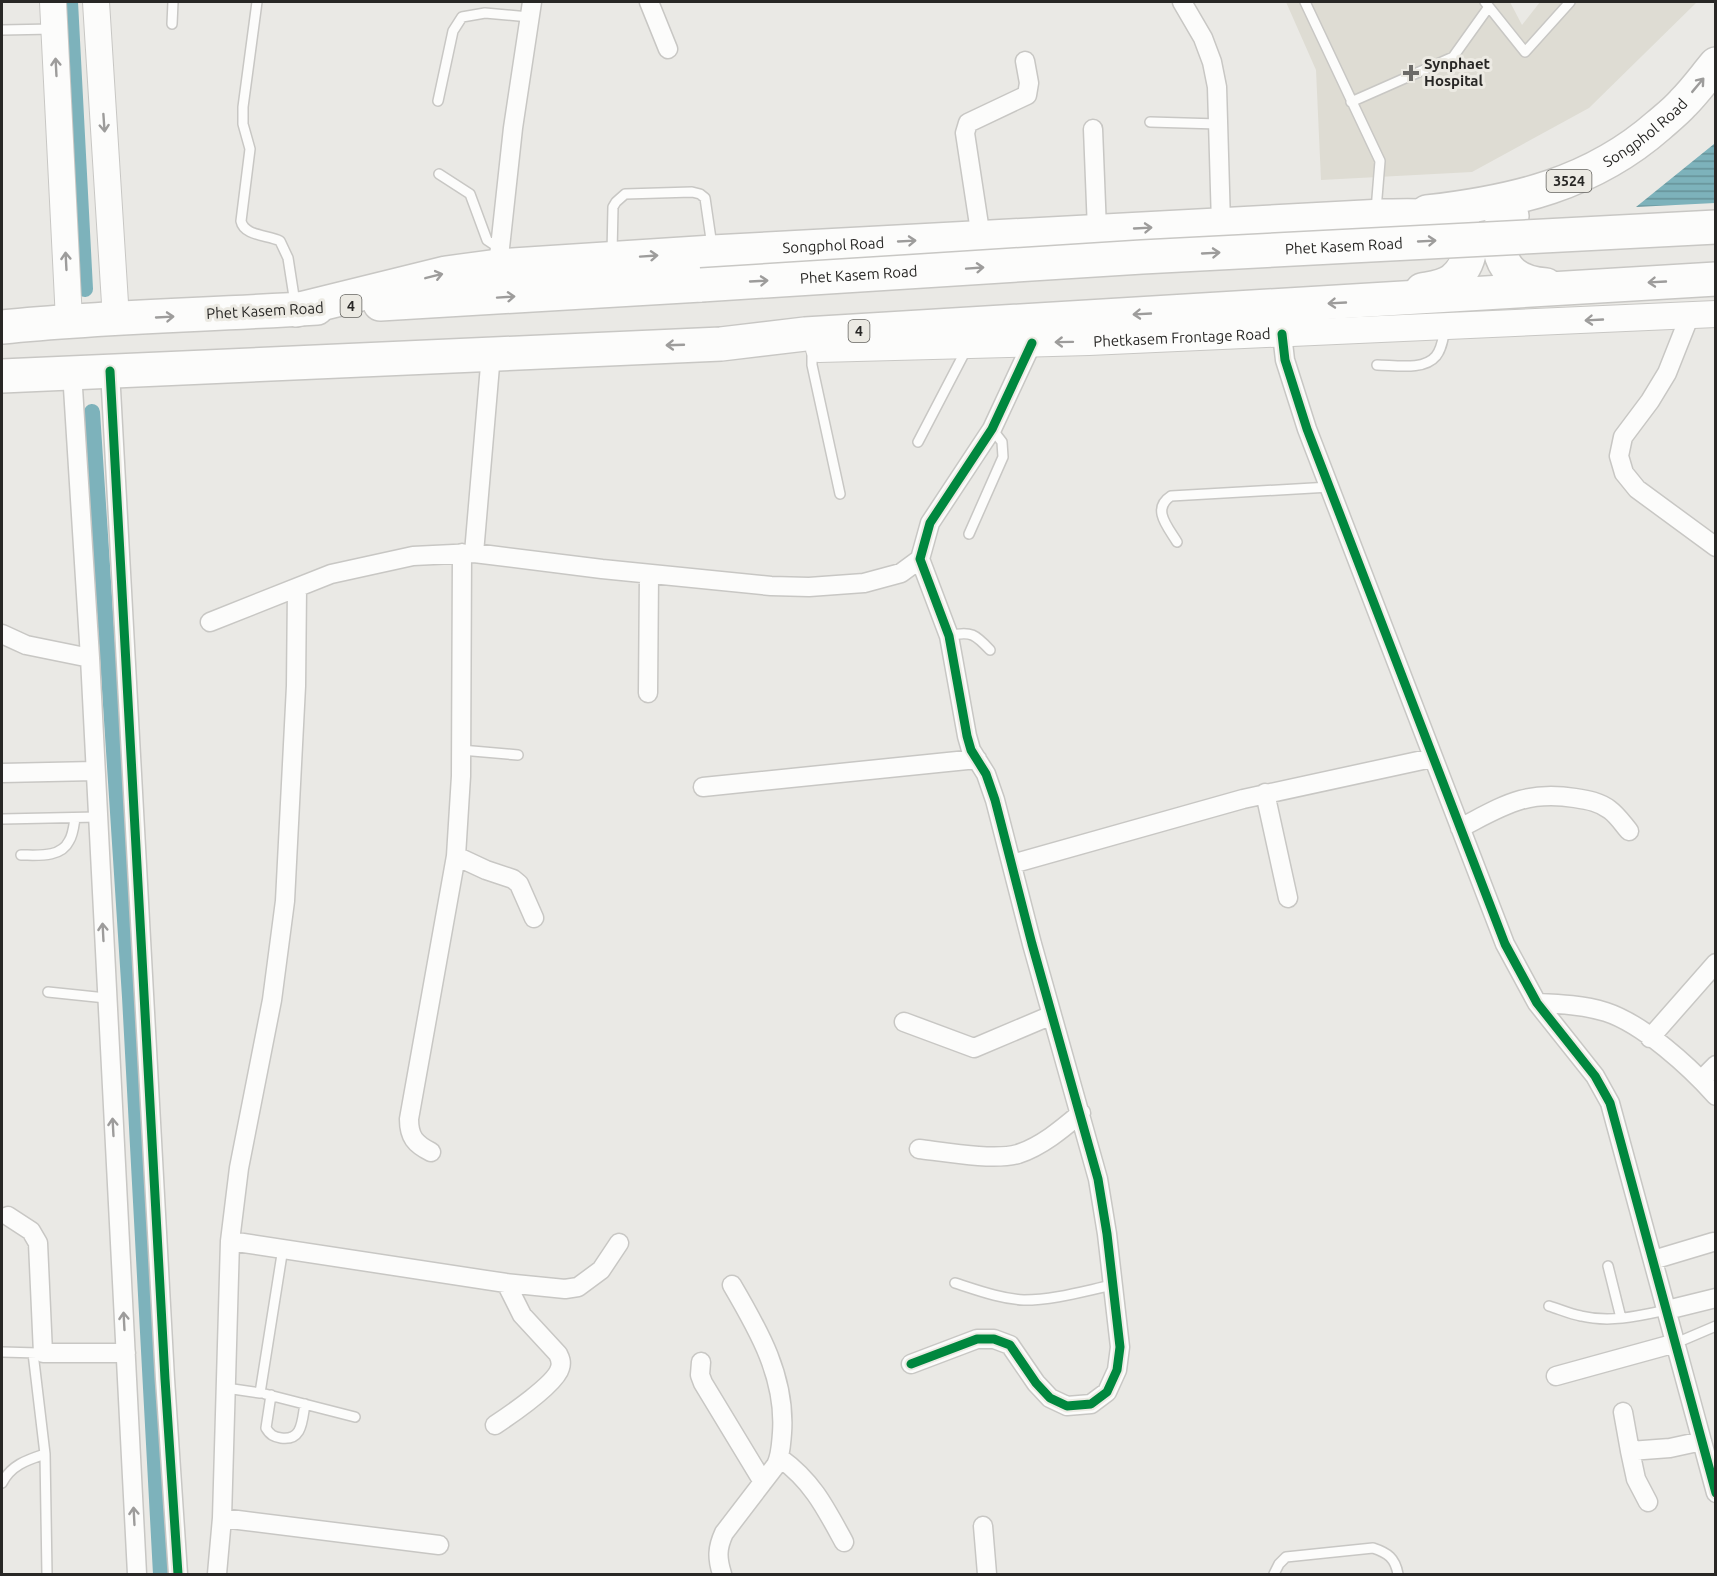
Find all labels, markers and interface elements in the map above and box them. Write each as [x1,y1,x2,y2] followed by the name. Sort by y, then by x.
[1424,55,1491,89] place label: Synphaet Hospital
[51,57,62,77] one-way arrow
[1402,64,1420,82] marker: Synphaet Hospital
[1692,77,1705,93] one-way arrow
[1600,95,1691,170] street label: Songphol Road
[98,112,109,132] one-way arrow
[1546,170,1592,192] road number: 3524
[1133,222,1153,233] one-way arrow
[782,234,885,256] street label: Songphol Road
[1285,234,1403,258] street label: Phet Kasem Road
[896,236,916,247] one-way arrow
[1416,236,1436,247] one-way arrow
[1201,248,1221,259] one-way arrow
[639,250,659,261] one-way arrow
[61,252,72,272] one-way arrow
[799,262,918,287] street label: Phet Kasem Road
[964,262,984,273] one-way arrow
[425,269,444,281] one-way arrow
[749,276,768,287] one-way arrow
[1648,277,1668,288] one-way arrow
[495,291,515,302] one-way arrow
[340,295,362,317] road number: 4
[1327,297,1347,308] one-way arrow
[206,299,324,322] street label: Phet Kasem Road
[1133,309,1153,320] one-way arrow
[154,311,174,322] one-way arrow
[1585,314,1605,325] one-way arrow
[848,320,870,342] road number: 4
[1093,325,1271,350] street label: Phetkasem Frontage Road
[1054,337,1074,348] one-way arrow
[666,340,686,351] one-way arrow
[97,922,108,942] one-way arrow
[108,1117,119,1137] one-way arrow
[118,1312,129,1332] one-way arrow
[129,1507,140,1527] one-way arrow

